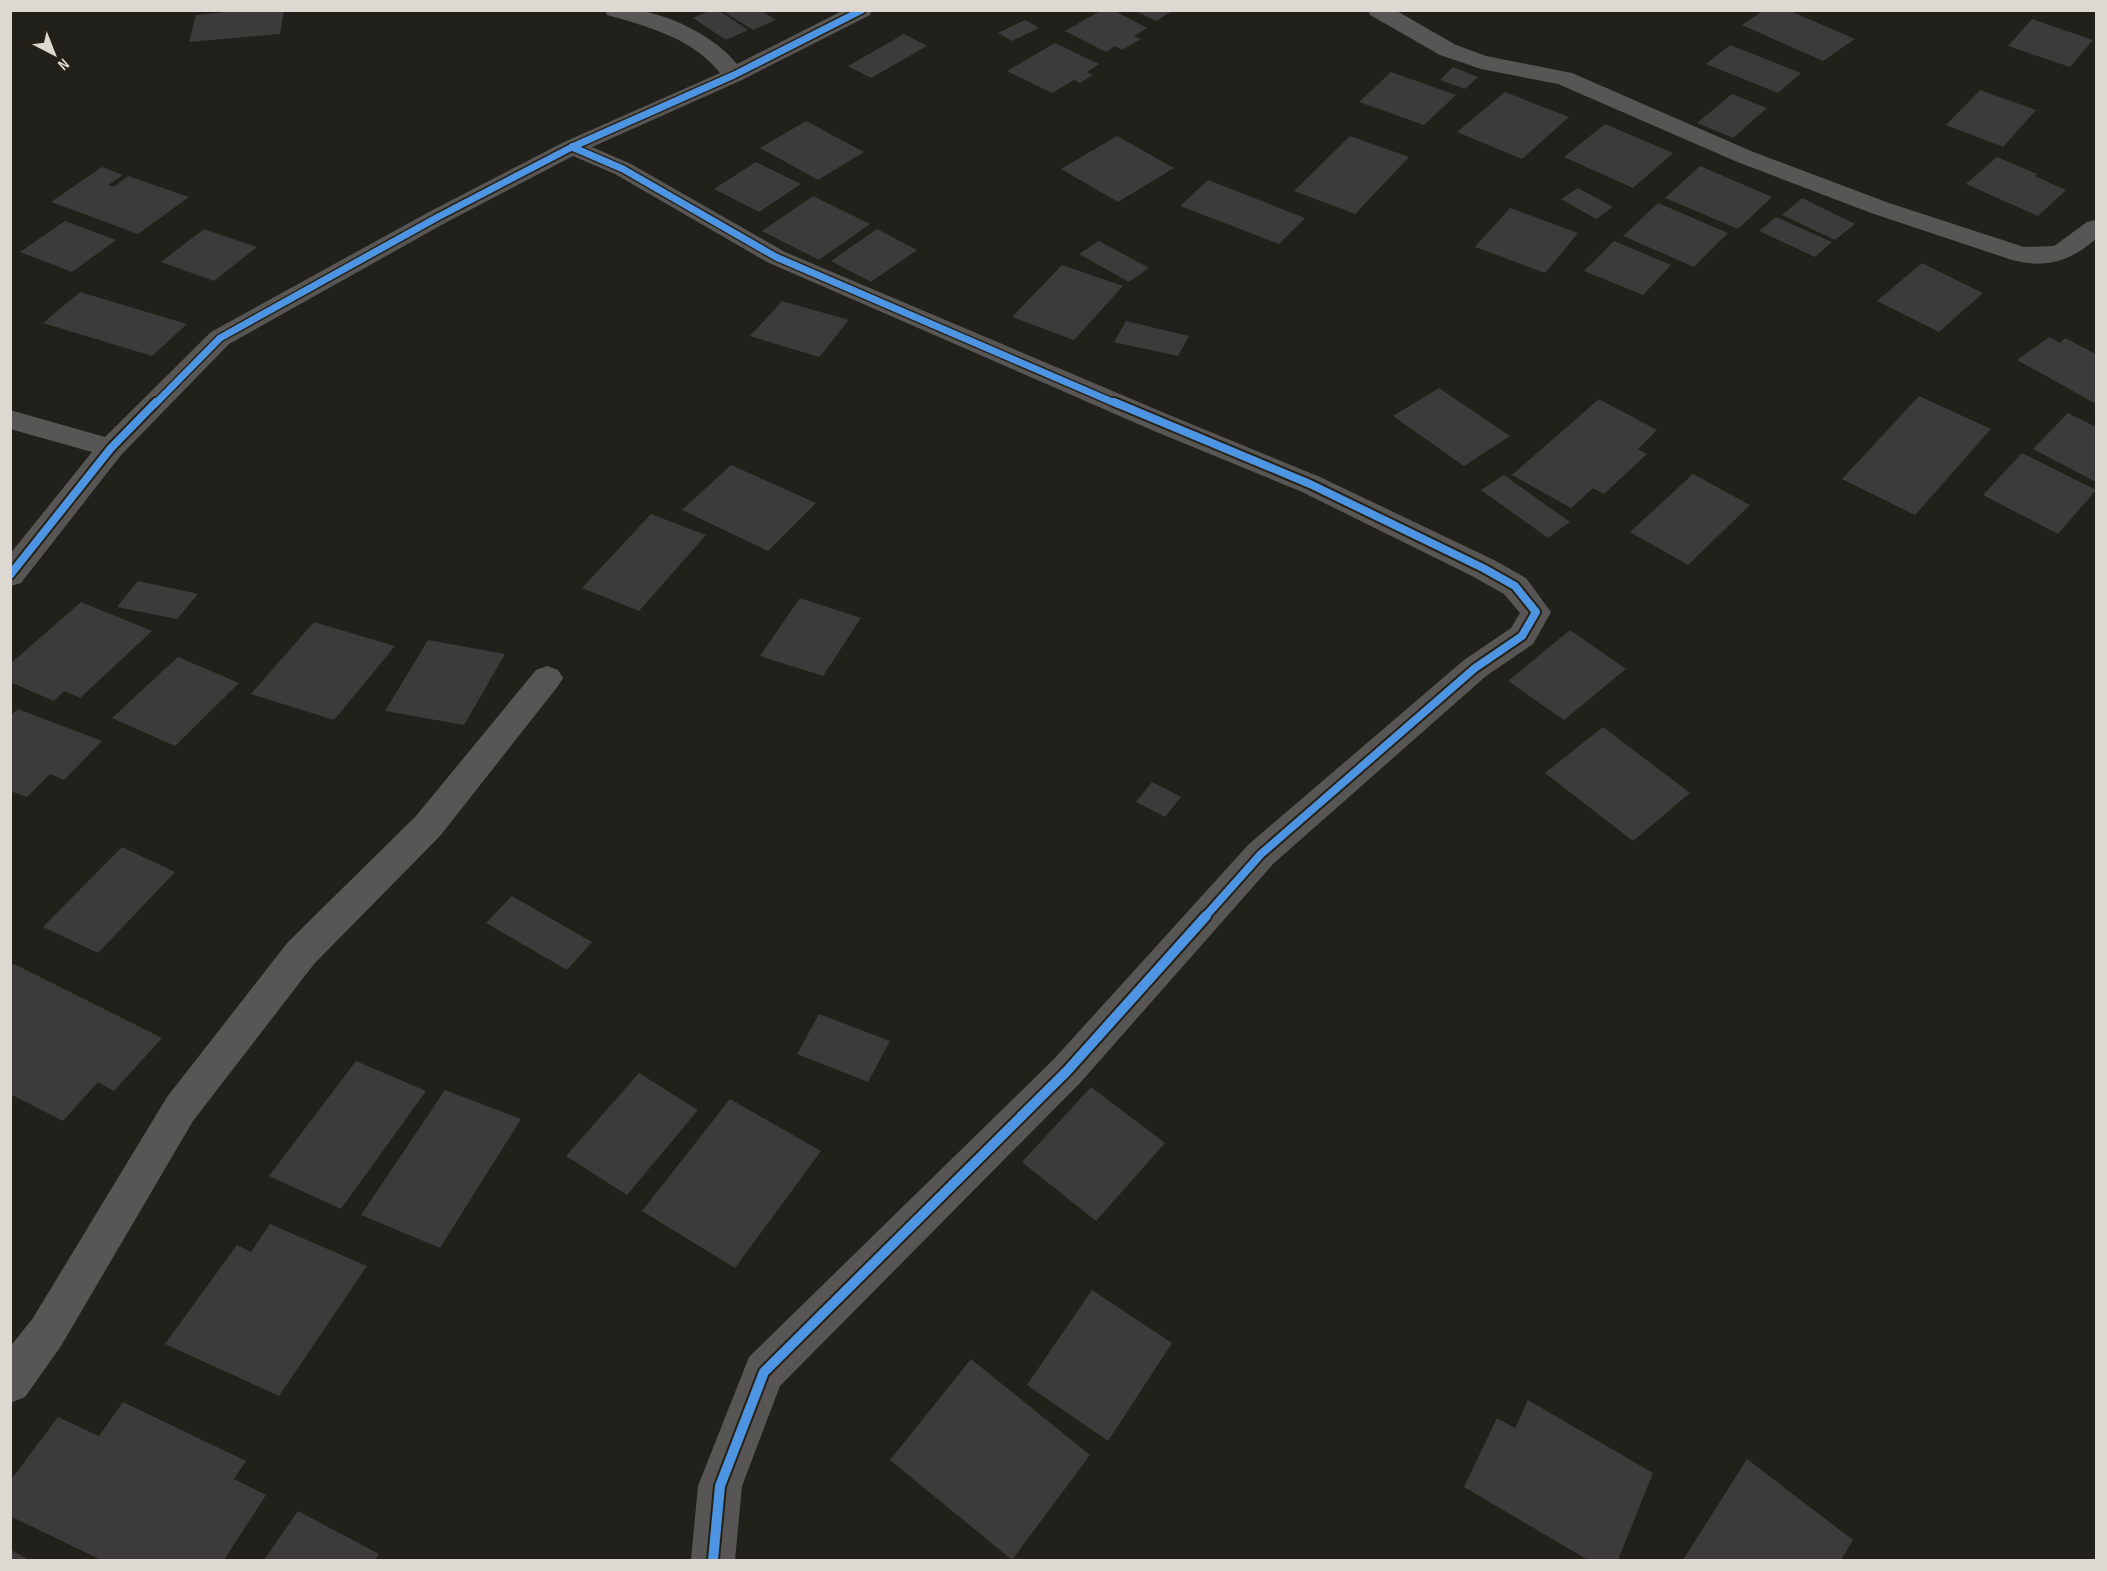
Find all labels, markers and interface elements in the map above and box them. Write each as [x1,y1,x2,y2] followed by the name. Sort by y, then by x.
[24,24,84,84] north arrow
[54,54,73,74] text: N

